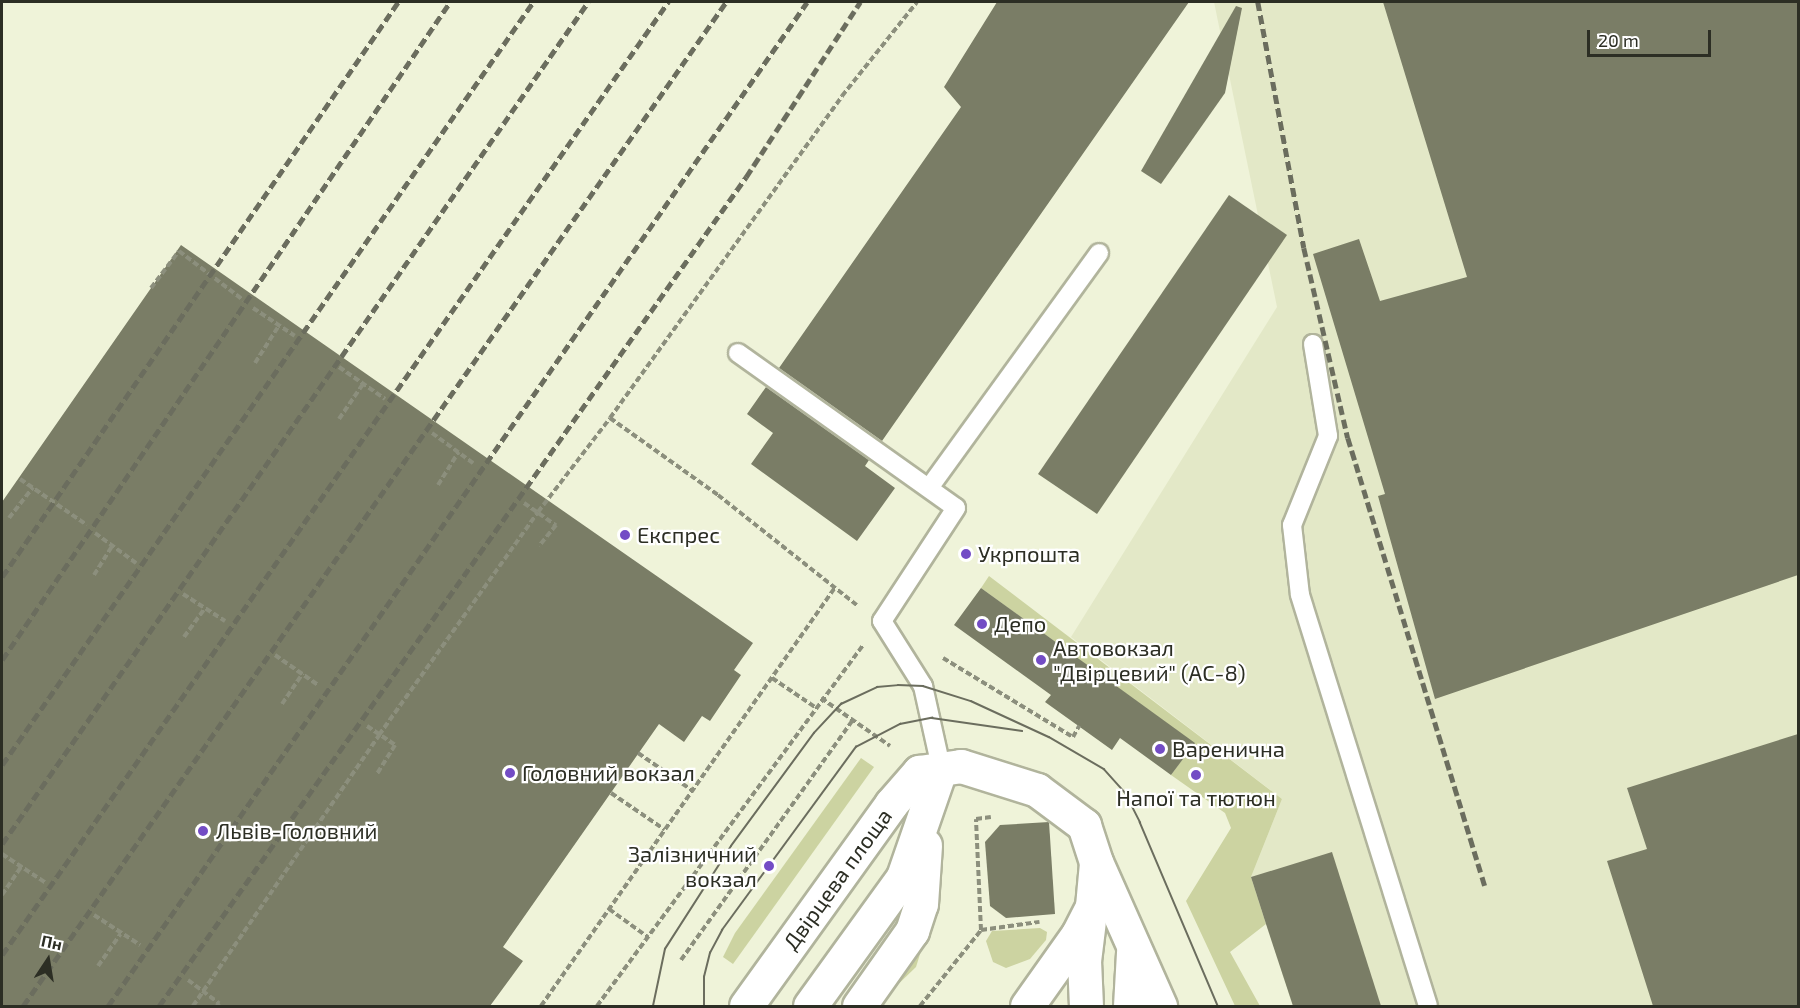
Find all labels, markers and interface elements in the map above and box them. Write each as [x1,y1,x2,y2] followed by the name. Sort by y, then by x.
[1590,18,1714,56] scale bar
[1598,29,1639,51] text: 20 m
[637,522,720,548] place label: Експрес
[618,528,632,542] marker: Експрес
[978,541,1080,567] place label: Укрпошта
[959,547,973,561] marker: Укрпошта
[994,611,1046,637] place label: Депо
[975,617,989,631] marker: Депо
[1053,634,1246,686] place label: Автовокзал "Двірцевий" (АС-8)
[1034,653,1048,667] marker: Автовокзал "Двірцевий" (АС-8)
[1172,736,1285,762] place label: Варенична
[1153,742,1167,756] marker: Варенична
[522,760,695,786] place label: Головний вокзал
[503,766,517,780] marker: Головний вокзал
[1189,768,1203,782] marker: Напої та тютюн
[1116,785,1276,811] place label: Напої та тютюн
[777,803,897,955] street label: Двірцева площа
[216,818,378,844] place label: Львів-Головний
[194,822,212,840] marker: Львів-Головний
[628,840,757,891] place label: Залізничний вокзал
[762,859,776,873] marker: Залізничний вокзал
[18,930,78,990] north arrow
[40,930,64,953] text: Пн

